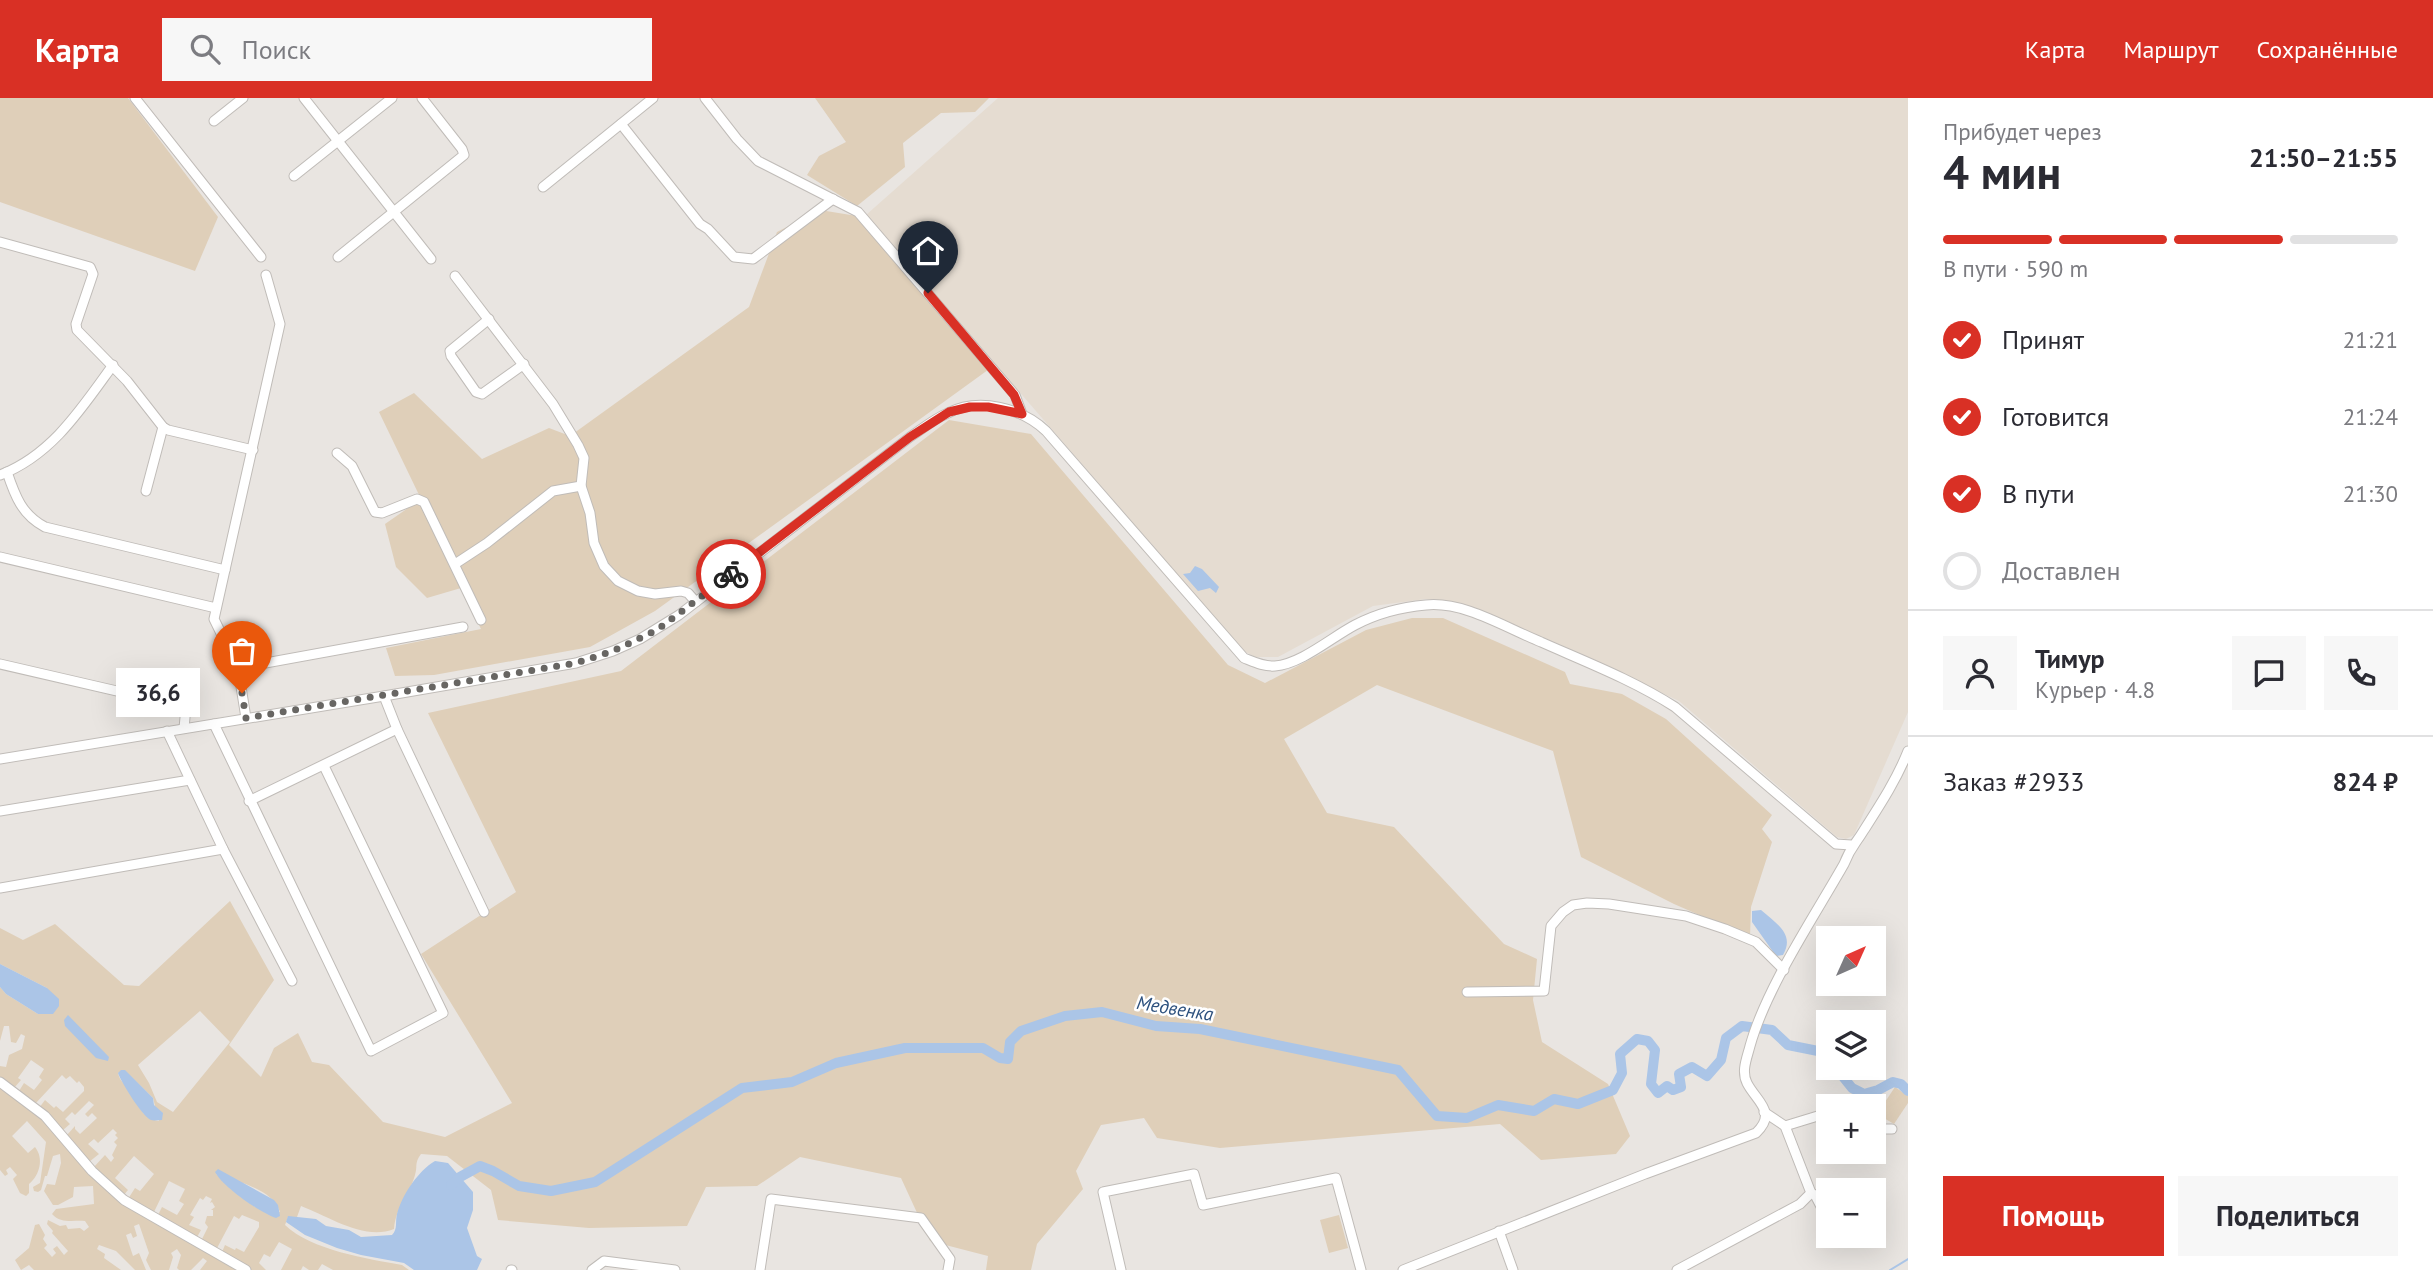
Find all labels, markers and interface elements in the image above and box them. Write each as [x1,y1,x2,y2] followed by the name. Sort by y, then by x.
[162,18,652,81] search box
[35,28,120,71] text: Карта
[186,30,224,68] icon: search
[242,33,311,66] text: Поиск
[2025,34,2085,65] text: Карта
[2123,34,2218,65] text: Маршрут
[2256,34,2398,65] text: Сохранённые
[1943,117,2102,146] text: Прибудет через
[2249,141,2398,174] text: 21:50–21:55
[1943,142,2061,202] text: 4 мин
[898,221,958,293] pin
[909,232,947,270] icon: home
[1943,254,2088,283] text: В пути · 590 m
[1943,321,1981,359] icon: check
[2002,323,2084,356] text: Принят
[2343,325,2398,354] text: 21:21
[1943,398,1981,436] icon: check
[2002,400,2109,433] text: Готовится
[2343,402,2398,431] text: 21:24
[1943,475,1981,513] icon: check
[2002,477,2075,510] text: В пути
[2343,479,2398,508] text: 21:30
[696,539,766,609] courier
[2002,554,2121,587] text: Доставлен
[712,555,750,593] icon: bike
[212,621,272,693] pin
[223,632,261,670] icon: bag
[1943,636,2017,710] button: person
[2232,636,2306,710] button: chat
[2324,636,2398,710] button: phone
[2035,642,2105,675] text: Тимур
[116,668,200,718] callout: 36,6
[2035,675,2155,704] text: Курьер · 4.8
[136,678,180,707] text: 36,6
[1943,765,2085,798] text: Заказ #2933
[2332,765,2398,798] text: 824 ₽
[1816,926,1886,996] north arrow
[1816,926,1886,1248] map controls
[1135,990,1216,1026] water label: Медвенка
[1816,1010,1886,1080] button: layers
[1816,1094,1886,1164] button: +
[1943,1176,2164,1256] button: Помощь
[2178,1176,2398,1256] button: Поделиться
[1816,1178,1886,1248] button: −

